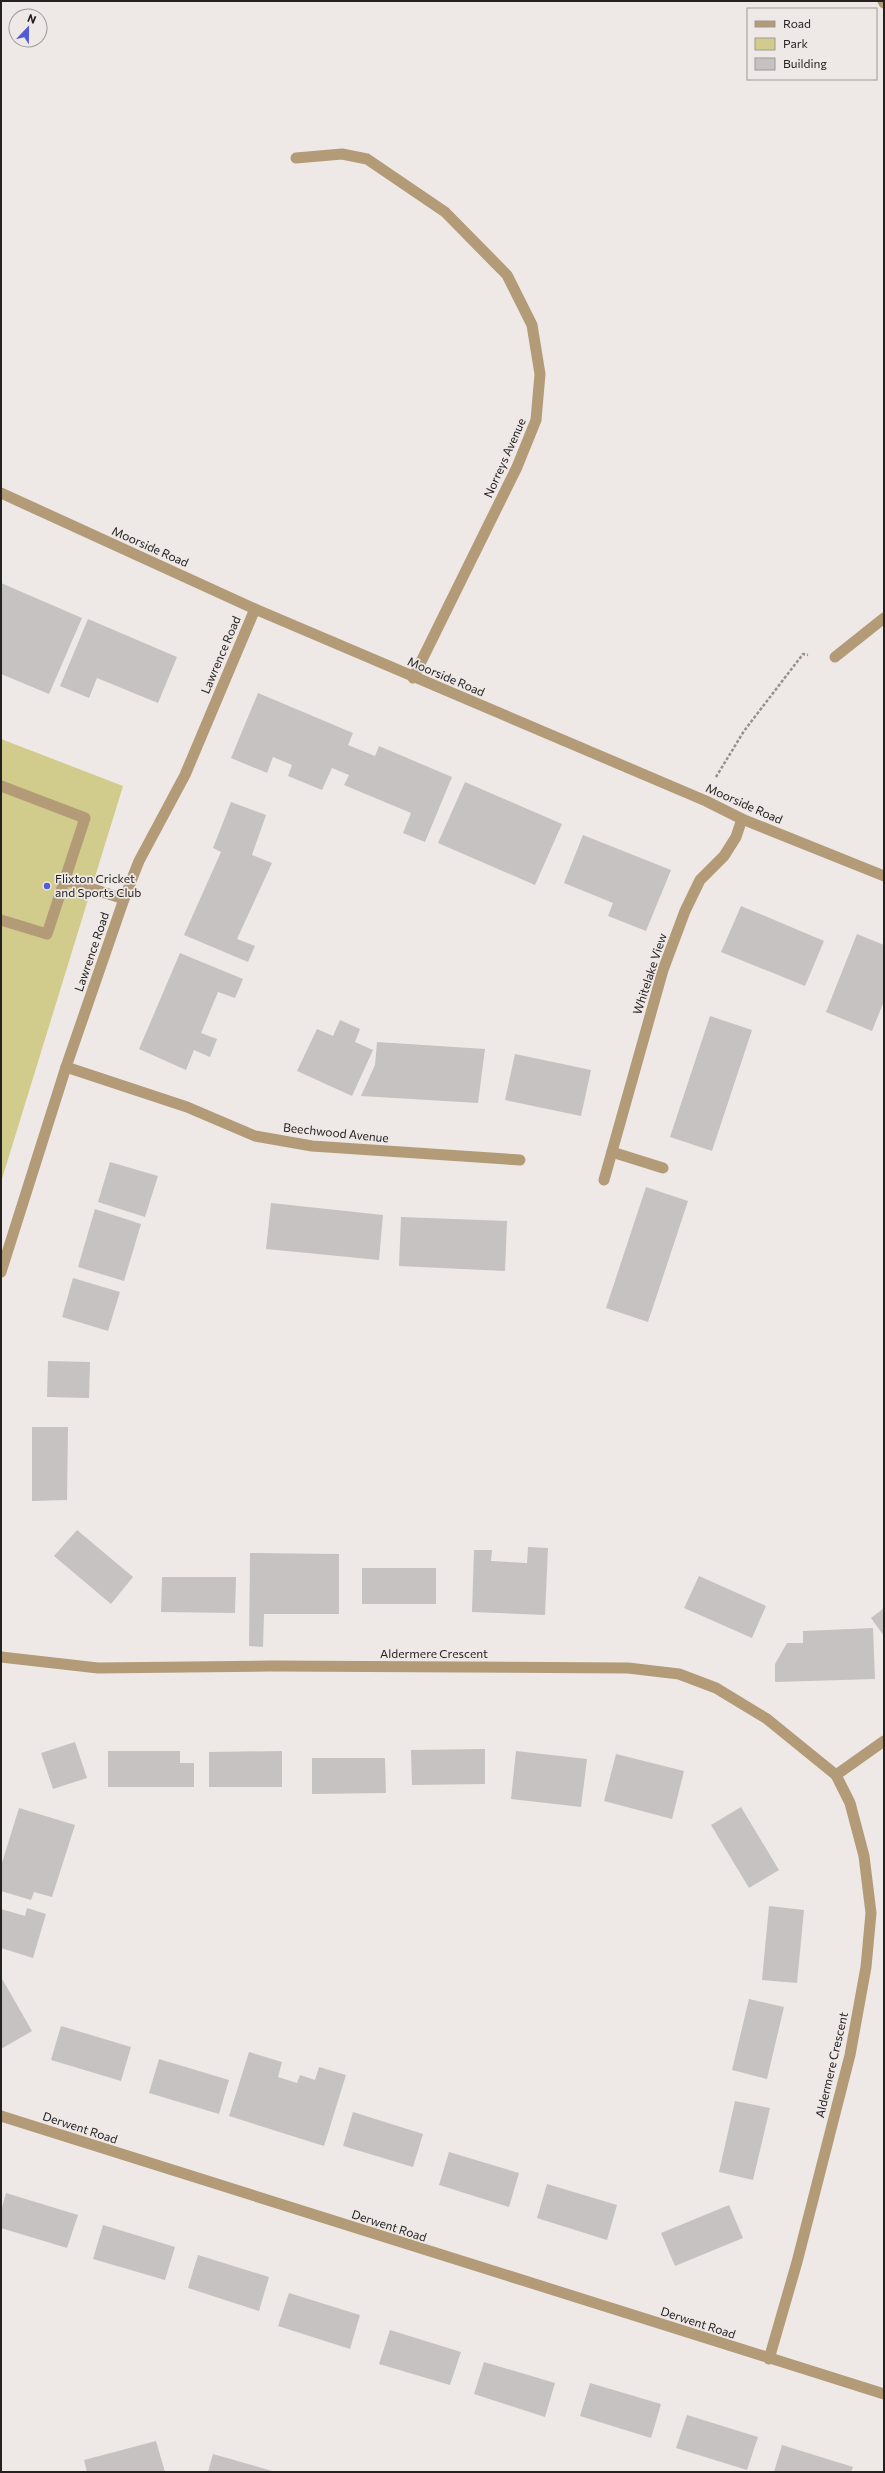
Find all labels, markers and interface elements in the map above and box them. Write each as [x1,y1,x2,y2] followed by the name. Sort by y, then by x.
[8,8,48,48] north arrow
[747,8,877,80] legend
[26,11,38,26] text: N
[783,16,811,30] text: Road
[783,36,809,50] text: Park
[783,56,827,70] text: Building
[480,416,528,500] street label: Norreys Avenue
[110,523,191,569] street label: Moorside Road
[197,614,243,696] street label: Lawrence Road
[406,654,487,699] street label: Moorside Road
[704,780,785,826] street label: Moorside Road
[55,871,141,899] place label: Flixton Cricket and Sports Club
[42,881,52,891] marker: Flixton Cricket and Sports Club
[71,910,111,993] street label: Lawrence Road
[629,931,669,1016] street label: Whitelake View
[283,1120,390,1145] street label: Beechwood Avenue
[380,1646,488,1660] street label: Aldermere Crescent
[812,2010,850,2119] street label: Aldermere Crescent
[41,2108,120,2146] street label: Derwent Road
[350,2206,429,2244] street label: Derwent Road
[659,2303,738,2341] street label: Derwent Road

